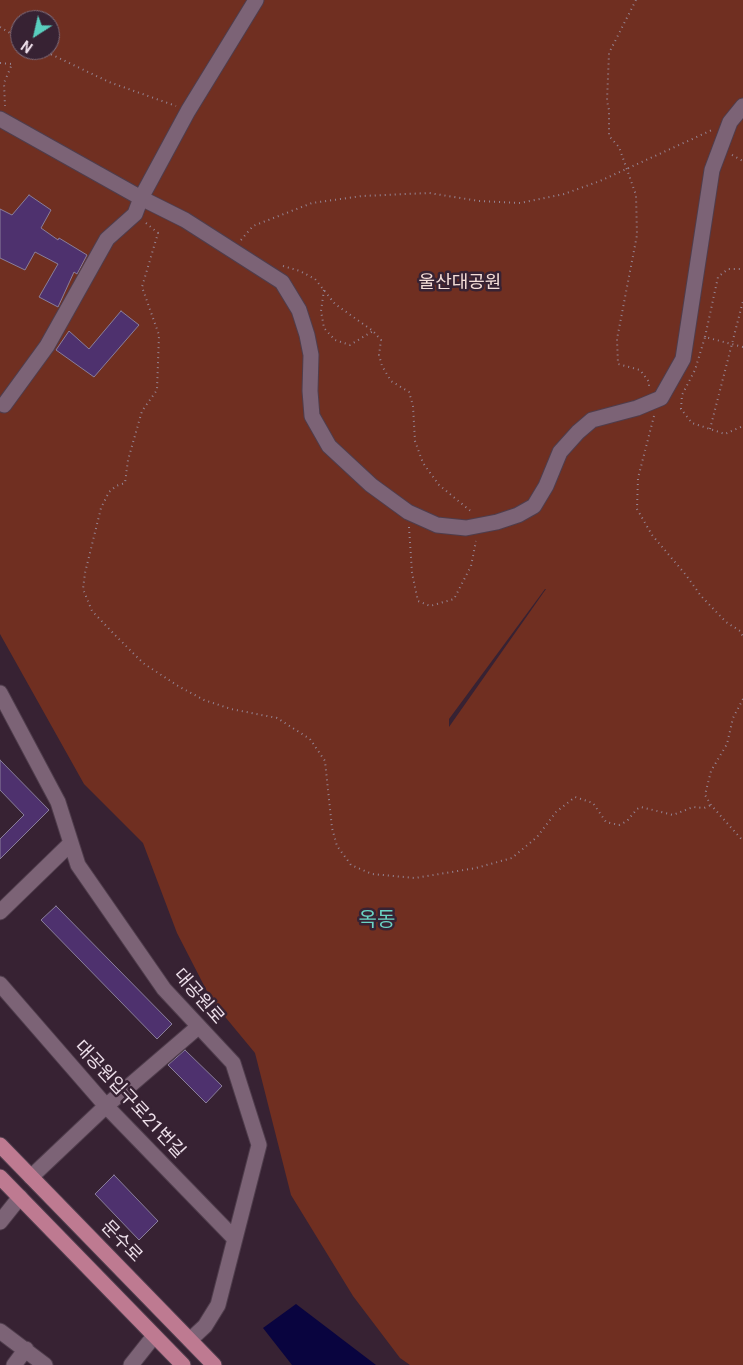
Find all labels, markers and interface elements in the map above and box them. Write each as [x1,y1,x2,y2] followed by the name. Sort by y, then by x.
[10,10,60,60] north arrow
[18,37,36,56] text: N
[419,272,501,294] park label: 울산대공원
[359,909,395,933] district label: 옥동
[168,965,228,1029] street label: 대공원로
[69,1037,189,1163] street label: 대공원입구로21번길
[96,1217,146,1267] street label: 문수로

